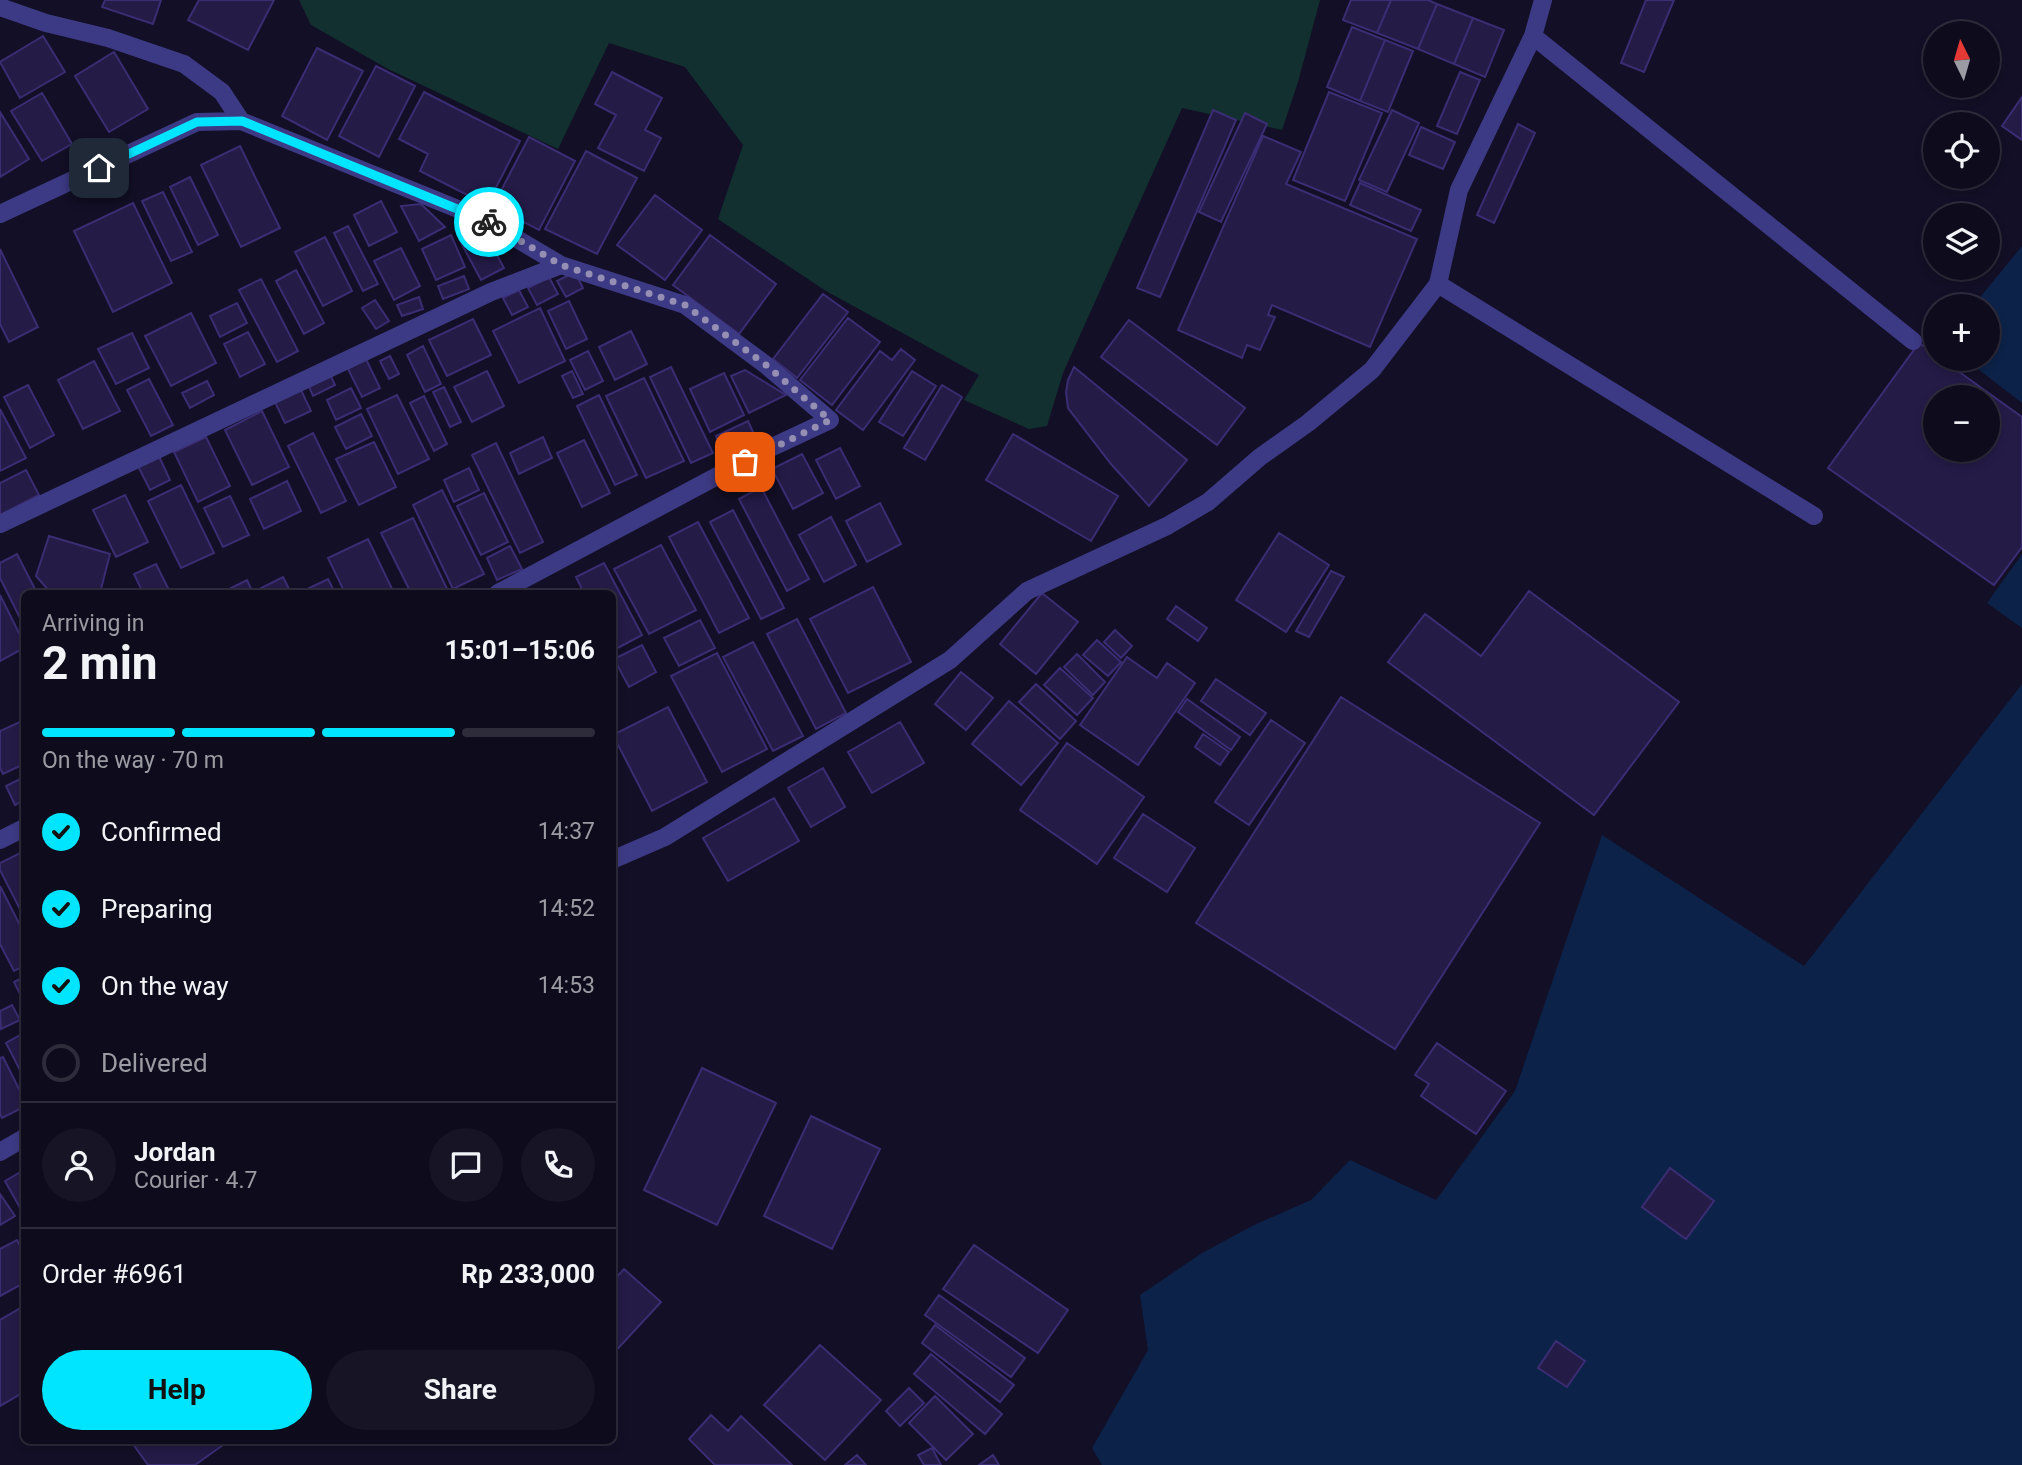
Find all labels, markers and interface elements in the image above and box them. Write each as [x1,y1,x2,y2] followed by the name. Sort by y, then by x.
[1923,21,2000,98] north arrow
[1923,21,2000,462] map controls
[1923,112,2000,189] button: locate
[69,138,129,198] pin
[80,149,118,187] icon: home
[454,187,524,257] courier
[470,203,508,241] icon: bike
[1923,203,2000,280] button: layers
[1923,294,2000,371] button: +
[1923,385,2000,462] button: −
[715,432,775,492] pin
[726,443,764,481] icon: bag
[42,610,145,637] text: Arriving in
[445,635,595,665] text: 15:01–15:06
[42,636,158,690] text: 2 min
[42,747,224,774] text: On the way · 70 m
[42,813,80,851] icon: check
[101,817,222,847] text: Confirmed
[538,818,595,845] text: 14:37
[42,890,80,928] icon: check
[101,894,213,924] text: Preparing
[538,895,595,922] text: 14:52
[42,967,80,1005] icon: check
[101,971,229,1001] text: On the way
[538,972,595,999] text: 14:53
[101,1048,208,1078] text: Delivered
[42,1128,116,1202] button: person
[429,1128,503,1202] button: chat
[521,1128,595,1202] button: phone
[134,1137,216,1167] text: Jordan
[134,1167,257,1194] text: Courier · 4.7
[42,1259,187,1289] text: Order #6961
[461,1259,595,1289] text: Rp 233,000
[42,1350,312,1430] button: Help
[326,1350,595,1430] button: Share

